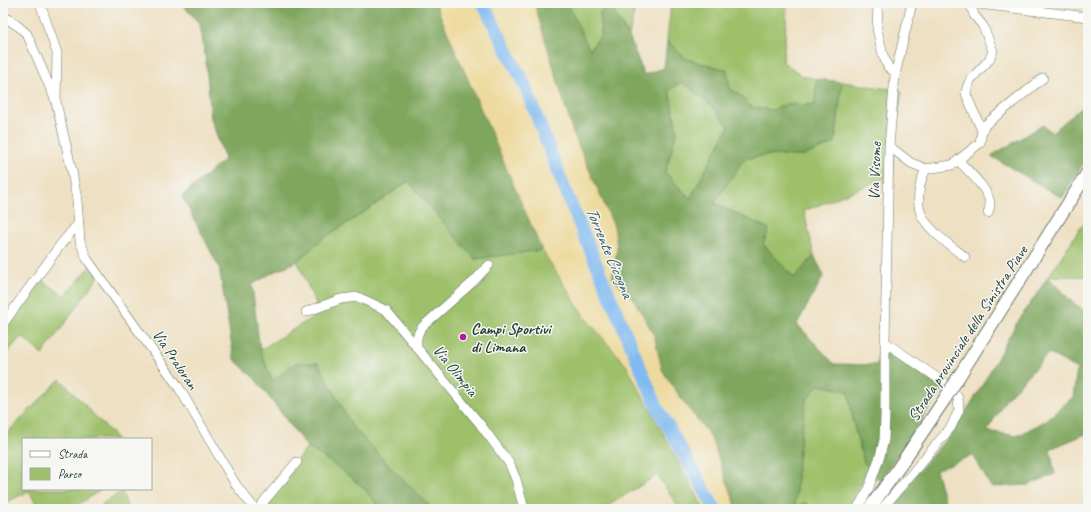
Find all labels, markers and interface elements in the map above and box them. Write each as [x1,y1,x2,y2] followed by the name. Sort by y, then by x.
[864,140,886,200] street label: Via Visome
[581,204,639,303] water label: Torrente Cicogna
[903,240,1033,425] street label: Strada provinciale della Sinistra Piave
[471,319,552,357] place label: Campi Sportivi di Limana
[148,326,203,394] street label: Via Praloran
[458,332,468,342] marker: Campi Sportivi di Limana
[428,341,483,402] street label: Via Olimpia
[22,438,152,490] legend
[58,446,88,462] text: Strada
[58,466,83,482] text: Parco

